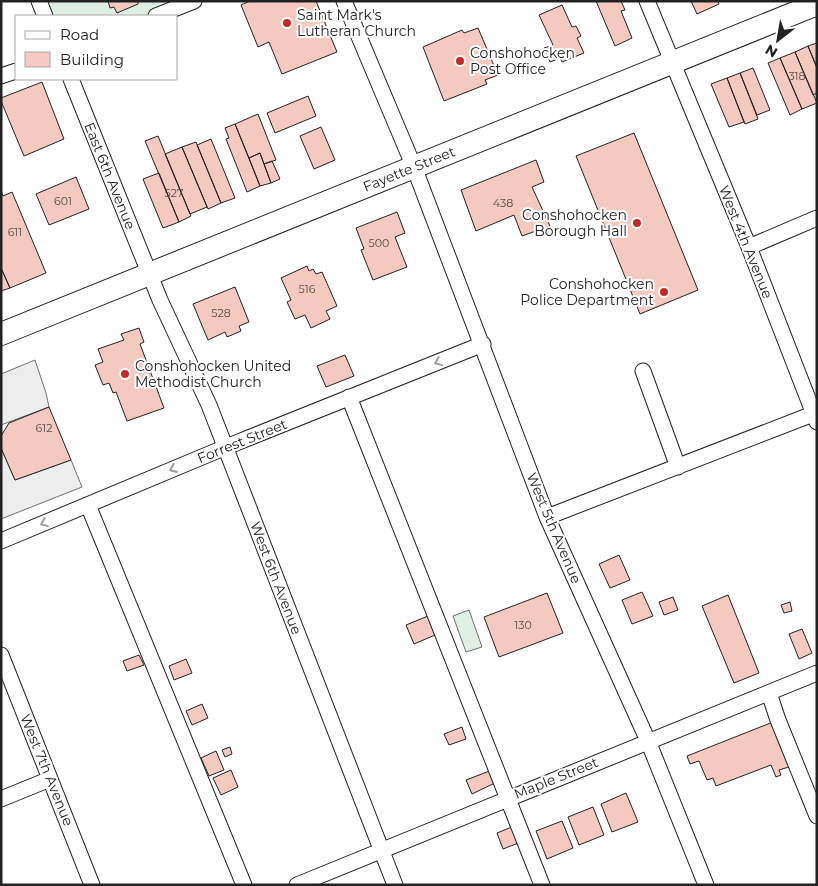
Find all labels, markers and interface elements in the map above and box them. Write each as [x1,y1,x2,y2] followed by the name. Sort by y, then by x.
[297,6,416,40] place label: Saint Mark's Lutheran Church
[15,15,178,80] legend
[753,15,803,65] north arrow
[281,17,293,29] marker: Saint Mark's Lutheran Church
[60,25,99,44] text: Road
[762,41,781,62] text: N
[470,44,575,78] place label: Conshohocken Post Office
[60,50,124,69] text: Building
[454,55,466,67] marker: Conshohocken Post Office
[788,69,806,83] house number: 318
[80,120,140,232] street label: East 6th Avenue
[360,142,458,196] street label: Fayette Street
[715,183,777,301] street label: West 4th Avenue
[165,186,183,200] house number: 527
[54,194,72,208] house number: 601
[493,196,513,210] house number: 438
[522,206,627,240] place label: Conshohocken Borough Hall
[631,217,643,229] marker: Conshohocken Borough Hall
[8,225,22,239] house number: 611
[369,236,389,250] house number: 500
[520,275,654,309] place label: Conshohocken Police Department
[299,282,316,296] house number: 516
[658,286,670,298] marker: Conshohocken Police Department
[211,306,231,320] house number: 528
[434,356,443,366] one-way arrow
[135,357,291,391] place label: Conshohocken United Methodist Church
[119,368,131,380] marker: Conshohocken United Methodist Church
[194,415,290,467] street label: Forrest Street
[36,421,52,435] house number: 612
[170,463,178,473] one-way arrow
[522,470,586,586] street label: West 5th Avenue
[41,517,49,527] one-way arrow
[246,519,306,637] street label: West 6th Avenue
[514,618,532,632] house number: 130
[16,711,78,829] street label: West 7th Avenue
[511,753,601,803] street label: Maple Street

